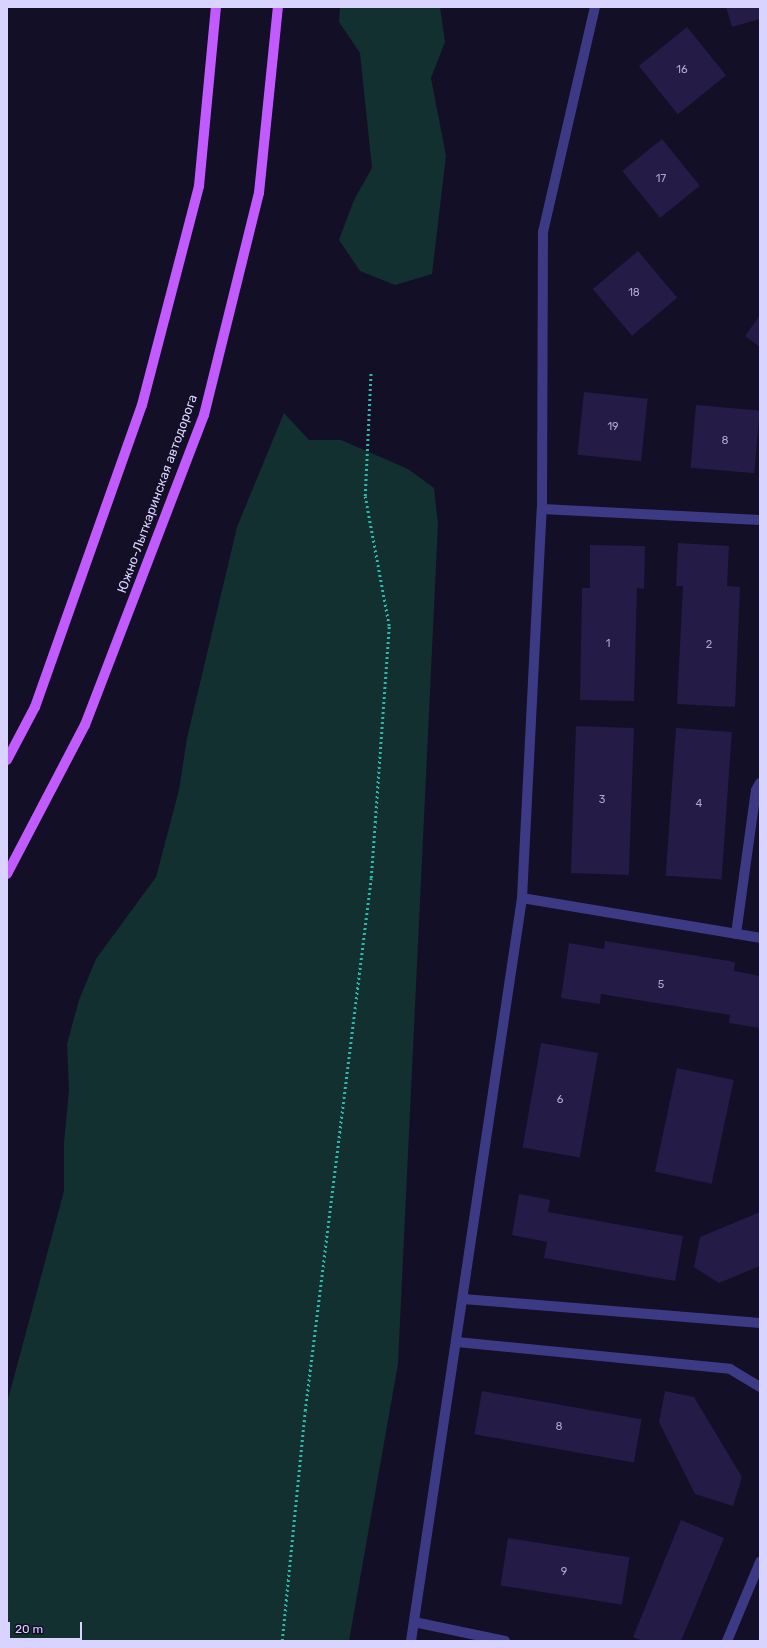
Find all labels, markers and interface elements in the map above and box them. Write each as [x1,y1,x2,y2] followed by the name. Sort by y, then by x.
[676,63,688,77] house number: 16
[656,172,666,186] house number: 17
[628,286,640,300] house number: 18
[115,393,201,595] street label: Южно-Лыткаринская автодорога
[607,420,619,434] house number: 19
[722,434,728,448] house number: 8
[606,637,610,651] house number: 1
[706,638,712,652] house number: 2
[599,793,605,807] house number: 3
[696,797,702,811] house number: 4
[658,978,664,992] house number: 5
[557,1093,563,1107] house number: 6
[556,1420,562,1434] house number: 8
[561,1565,567,1579] house number: 9
[10,1614,84,1640] scale bar
[15,1622,43,1636] text: 20 m

